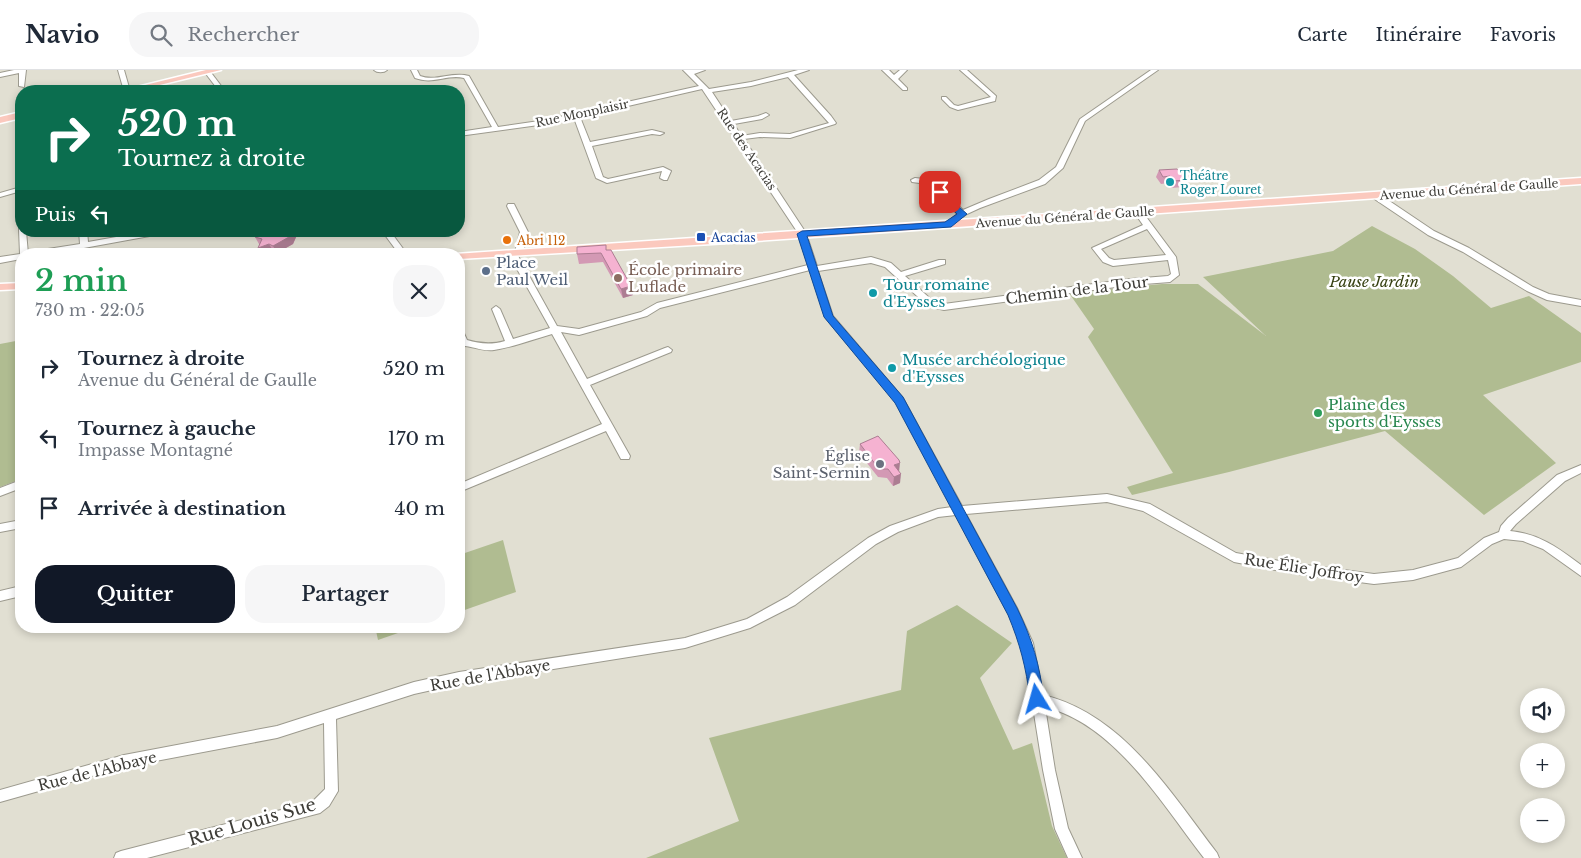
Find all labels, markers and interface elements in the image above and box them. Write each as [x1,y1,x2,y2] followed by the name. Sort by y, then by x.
[129,12,479,57] search box
[25,20,99,49] text: Navio
[147,21,175,49] icon: search
[187,23,299,46] text: Rechercher
[1297,24,1347,46] text: Carte
[1375,24,1462,46] text: Itinéraire
[1490,24,1556,46] text: Favoris
[534,96,630,130] street label: Rue Monplaisir
[118,102,236,145] text: 520 m
[35,105,100,170] icon: right
[714,105,780,193] street label: Rue des Acacias
[118,145,305,172] text: Tournez à droite
[1180,168,1262,197] place label: Théâtre Roger Louret
[919,171,961,213] pin
[1378,175,1559,203] street label: Avenue du Général de Gaulle
[1164,176,1176,188] marker: Théâtre Roger Louret
[926,178,954,206] icon: arrive
[86,200,114,228] icon: left
[35,203,76,226] text: Puis
[974,203,1155,231] street label: Avenue du Général de Gaulle
[710,230,756,245] place label: Acacias
[695,231,707,243] marker: Acacias
[516,233,565,248] place label: Abri 112
[501,234,513,246] marker: Abri 112
[496,253,568,289] place label: Place Paul Weil
[628,260,742,296] place label: École primaire Luflade
[35,262,127,299] text: 2 min
[393,265,445,317] button: close
[480,265,492,277] marker: Place Paul Weil
[612,272,624,284] marker: École primaire Luflade
[1004,272,1150,308] street label: Chemin de la Tour
[1328,272,1419,291] park label: Pause Jardin
[883,275,990,311] place label: Tour romaine d'Eysses
[867,287,879,299] marker: Tour romaine d'Eysses
[35,300,145,320] text: 730 m · 22:05
[78,347,245,370] text: Tournez à droite
[902,350,1066,386] place label: Musée archéologique d'Eysses
[35,354,63,382] icon: right
[383,357,445,380] text: 520 m
[886,362,898,374] marker: Musée archéologique d'Eysses
[78,370,317,390] text: Avenue du Général de Gaulle
[1328,395,1441,431] place label: Plaine des sports d'Eysses
[1312,407,1324,419] marker: Plaine des sports d'Eysses
[78,417,256,440] text: Tournez à gauche
[35,424,63,452] icon: left
[388,427,445,450] text: 170 m
[78,440,233,460] text: Impasse Montagné
[773,446,870,482] place label: Église Saint-Sernin
[874,458,886,470] marker: Église Saint-Sernin
[35,494,63,522] icon: arrive
[78,497,286,520] text: Arrivée à destination
[394,497,445,520] text: 40 m
[1243,549,1366,587] street label: Rue Élie Joffroy
[35,565,235,623] button: Quitter
[245,565,445,623] button: Partager
[428,655,552,695] street label: Rue de l'Abbaye
[1010,672,1062,724] position arrow
[1520,688,1565,843] map controls
[1520,688,1565,733] button: sound
[1520,743,1565,788] button: +
[36,747,158,795] street label: Rue de l'Abbaye
[185,793,319,851] street label: Rue Louis Sue
[1520,798,1565,843] button: −

